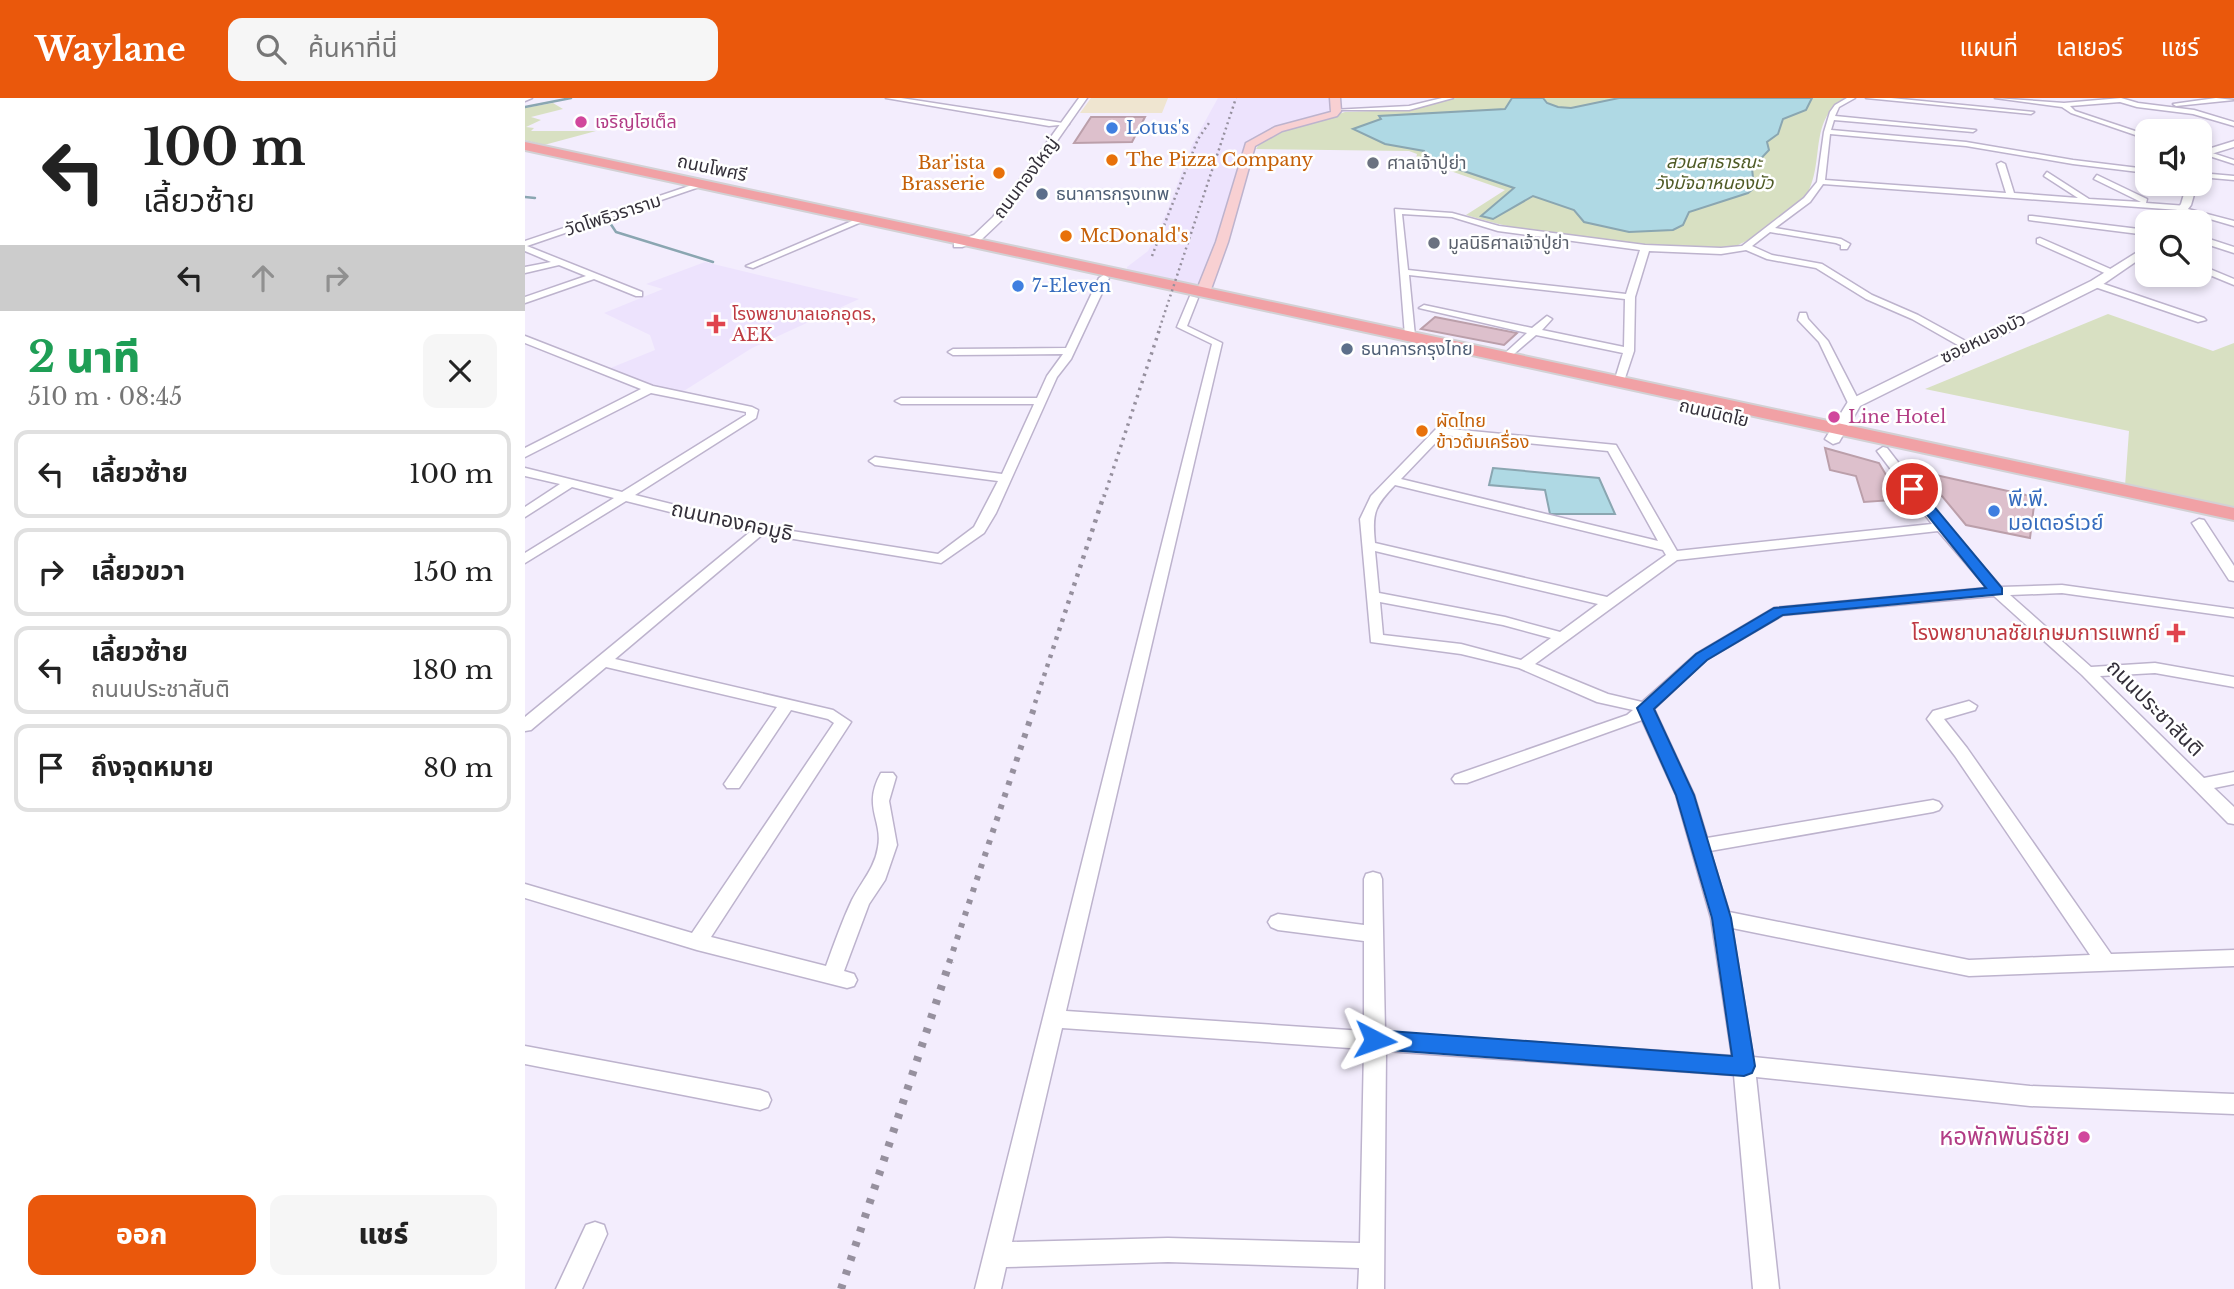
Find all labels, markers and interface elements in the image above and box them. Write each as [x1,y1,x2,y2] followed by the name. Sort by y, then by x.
[228,18,718,81] search box
[35,29,186,70] text: Waylane
[252,30,290,68] icon: search
[308,32,397,64] text: ค้นหาที่นี่
[1960,33,2018,62] text: แผนที่
[2056,33,2123,62] text: เลเยอร์
[2161,33,2199,62] text: แชร์
[595,111,677,133] place label: เจริญโฮเต็ล
[573,114,589,130] marker: เจริญโฮเต็ล
[143,117,306,178] text: 100 m
[1126,117,1190,139] place label: Lotus's
[2135,119,2212,287] map controls
[2135,119,2212,196] button: sound
[1104,120,1120,136] marker: Lotus's
[28,126,119,217] icon: left
[988,133,1064,223] street label: ถนนทองใหญ่
[1126,149,1314,171] place label: The Pizza Company
[675,150,749,186] street label: ถนนโพศรี
[1655,151,1774,194] park label: สวนสาธารณะ วังมัจฉาหนองบัว
[901,152,985,195] place label: Bar'ista Brasserie
[1104,152,1120,168] marker: The Pizza Company
[1387,152,1466,175] place label: ศาลเจ้าปู่ย่า
[1365,155,1381,171] marker: ศาลเจ้าปู่ย่า
[991,165,1007,181] marker: Bar'ista Brasserie
[143,181,255,221] text: เลี้ยวซ้าย
[1056,183,1169,205] place label: ธนาคารกรุงเทพ
[1034,186,1050,202] marker: ธนาคารกรุงเทพ
[562,189,664,241] street label: วัดโพธิวราราม
[2135,210,2212,287] button: search
[1080,225,1189,247] place label: McDonald's
[1058,228,1074,244] marker: McDonald's
[1448,232,1570,255] place label: มูลนิธิศาลเจ้าปู่ย่า
[1426,235,1442,251] marker: มูลนิธิศาลเจ้าปู่ย่า
[171,259,209,297] icon: left
[244,259,282,297] icon: ahead
[317,259,355,297] icon: right
[1032,275,1111,297] place label: 7-Eleven
[1010,278,1026,294] marker: 7-Eleven
[731,303,876,346] place label: โรงพยาบาลเอกอุดร, AEK
[1937,308,2029,368] street label: ซอยหนองบัว
[706,314,726,334] marker: โรงพยาบาลเอกอุดร, AEK
[28,331,140,383] text: 2 นาที
[423,334,497,408] button: close
[1361,338,1473,360] place label: ธนาคารกรุงไทย
[1339,341,1355,357] marker: ธนาคารกรุงไทย
[28,383,182,411] text: 510 m · 08:45
[1677,394,1751,432] street label: ถนนนิตโย
[1848,406,1946,428] place label: Line Hotel
[1826,409,1842,425] marker: Line Hotel
[1436,410,1529,453] place label: ผัดไทย ข้าวต้มเครื่อง
[1414,423,1430,439] marker: ผัดไทย ข้าวต้มเครื่อง
[32,455,70,493] icon: left
[91,457,188,489] text: เลี้ยวซ้าย
[409,458,493,490] text: 100 m
[1882,459,1942,519] pin
[1893,470,1931,508] icon: arrive
[2008,486,2104,536] place label: พี.พี. มอเตอร์เวย์
[669,495,795,547] street label: ถนนทองคอมูธิ
[1986,503,2002,519] marker: พี.พี. มอเตอร์เวย์
[32,553,70,591] icon: right
[91,555,185,587] text: เลี้ยวขวา
[413,556,493,588] text: 150 m
[1912,620,2160,646] place label: โรงพยาบาลชัยเกษมการแพทย์
[2166,623,2186,643] marker: โรงพยาบาลชัยเกษมการแพทย์
[91,636,188,668] text: เลี้ยวซ้าย
[32,651,70,689] icon: left
[412,654,493,686] text: 180 m
[2101,654,2209,762] street label: ถนนประชาสันติ
[91,675,230,703] text: ถนนประชาสันติ
[32,749,70,787] icon: arrive
[91,751,214,783] text: ถึงจุดหมาย
[423,752,493,784] text: 80 m
[1338,1003,1412,1077] position arrow
[1939,1122,2070,1151] place label: หอพักพันธ์ชัย
[2076,1129,2092,1145] marker: หอพักพันธ์ชัย
[28,1195,256,1275] button: ออก
[270,1195,497,1275] button: แชร์

